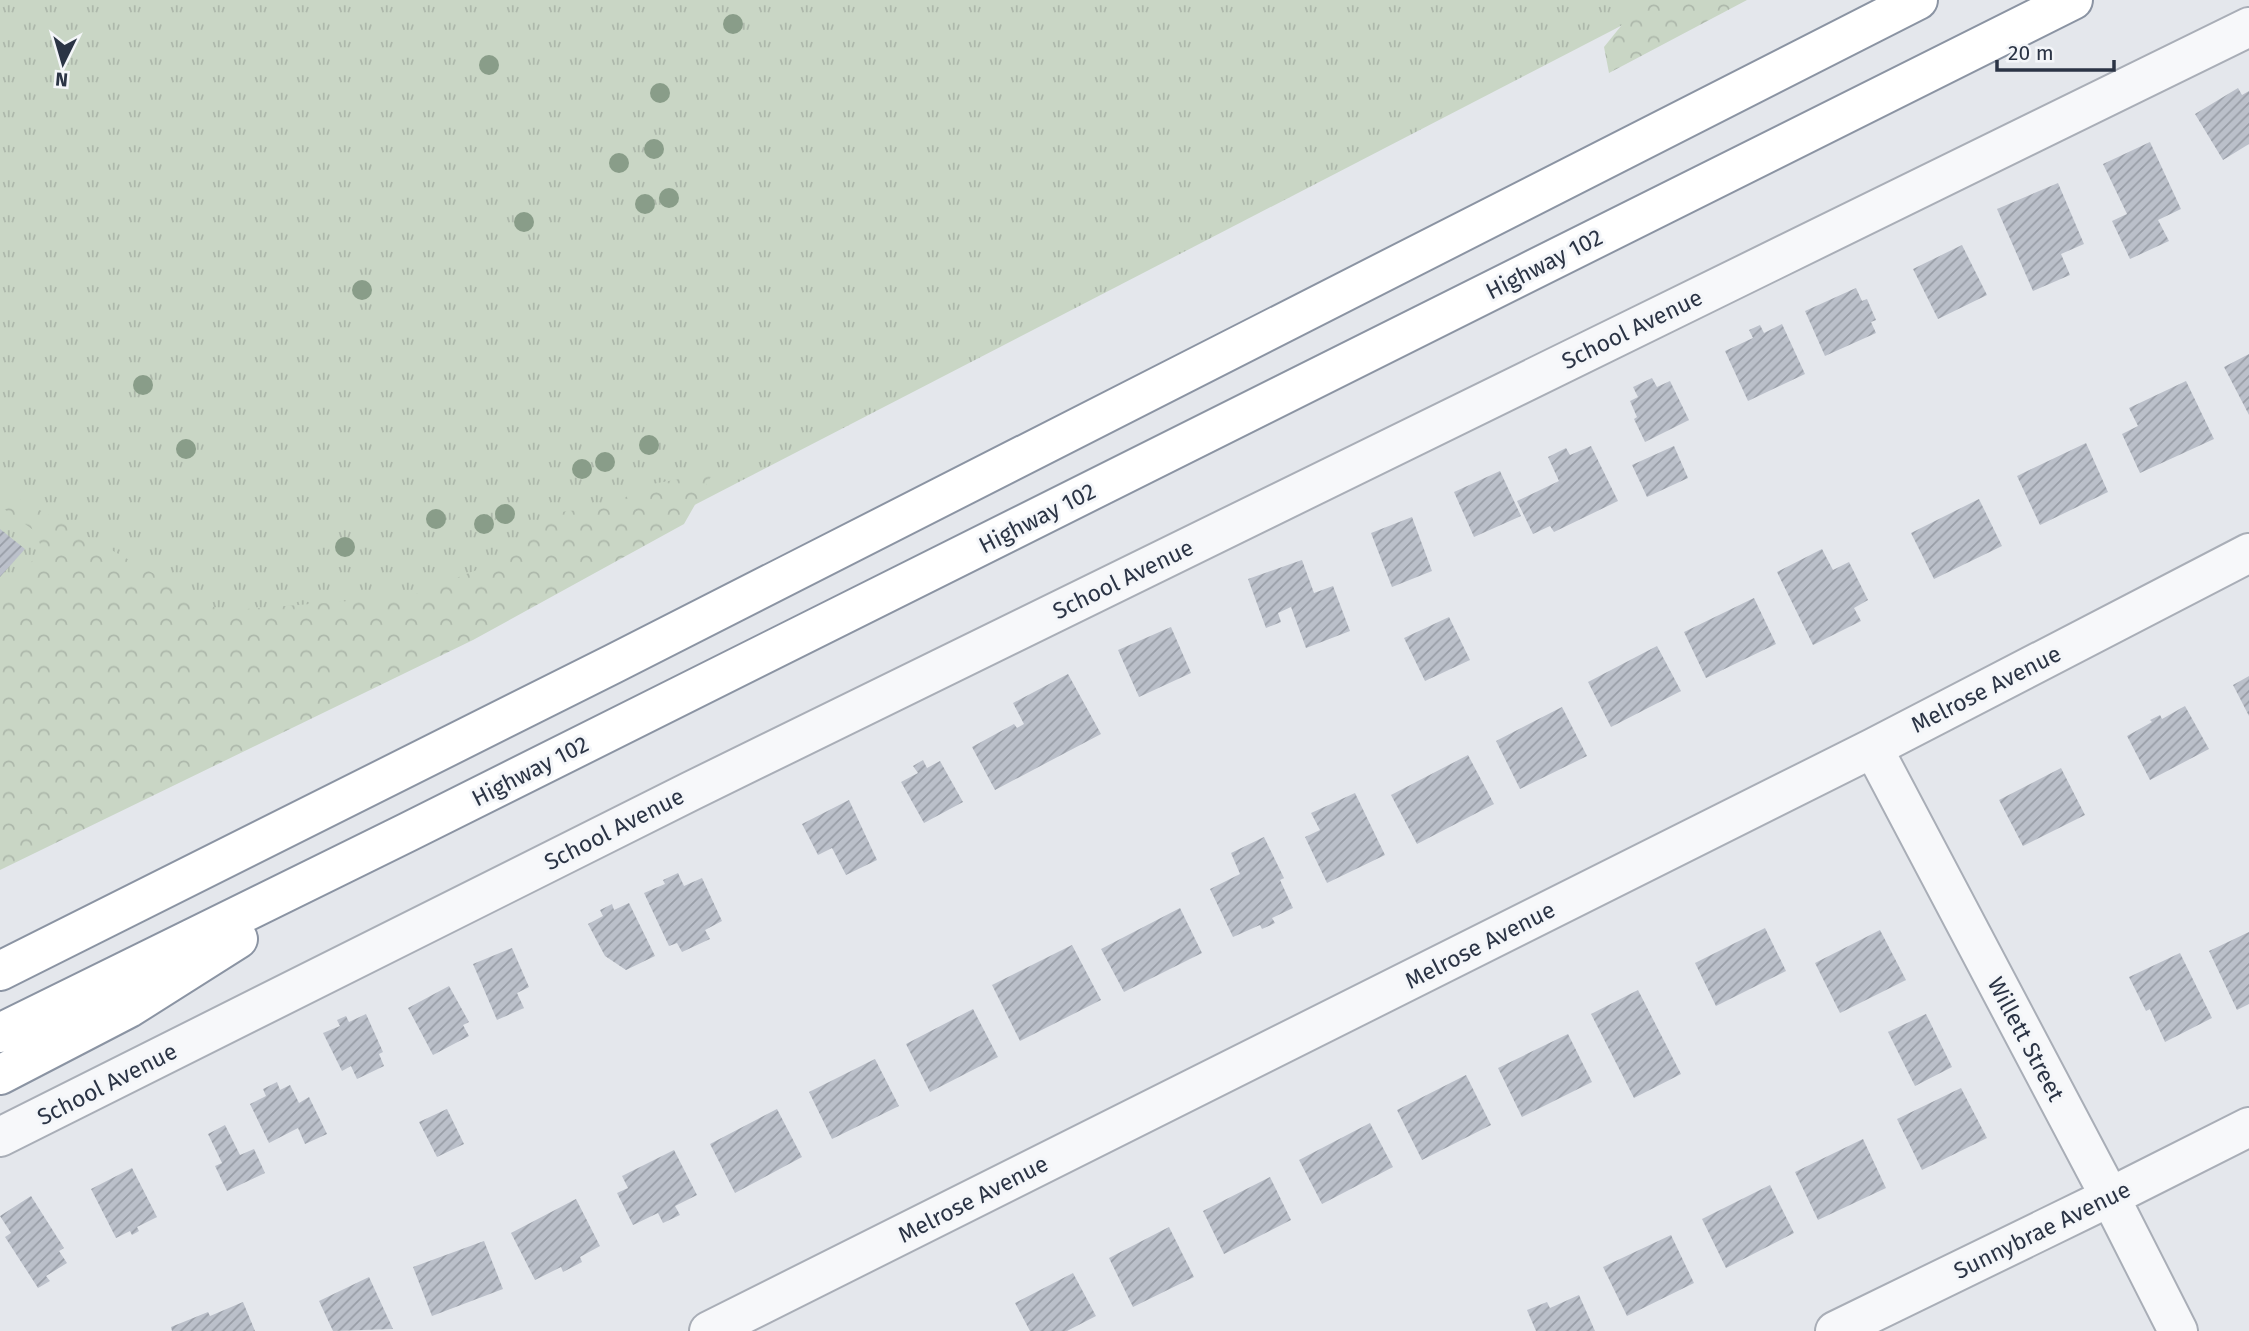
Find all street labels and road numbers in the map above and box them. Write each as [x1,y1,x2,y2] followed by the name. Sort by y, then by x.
[1481,223,1607,305] street label: Highway 102
[1557,283,1707,375] street label: School Avenue
[974,477,1100,559] street label: Highway 102
[1048,533,1198,625] street label: School Avenue
[1906,639,2066,739] street label: Melrose Avenue
[467,730,593,812] street label: Highway 102
[539,782,689,876] street label: School Avenue
[1400,895,1560,995] street label: Melrose Avenue
[1982,972,2071,1106] street label: Willett Street
[32,1037,182,1131] street label: School Avenue
[893,1149,1053,1249] street label: Melrose Avenue
[1949,1175,2135,1285] street label: Sunnybrae Avenue

